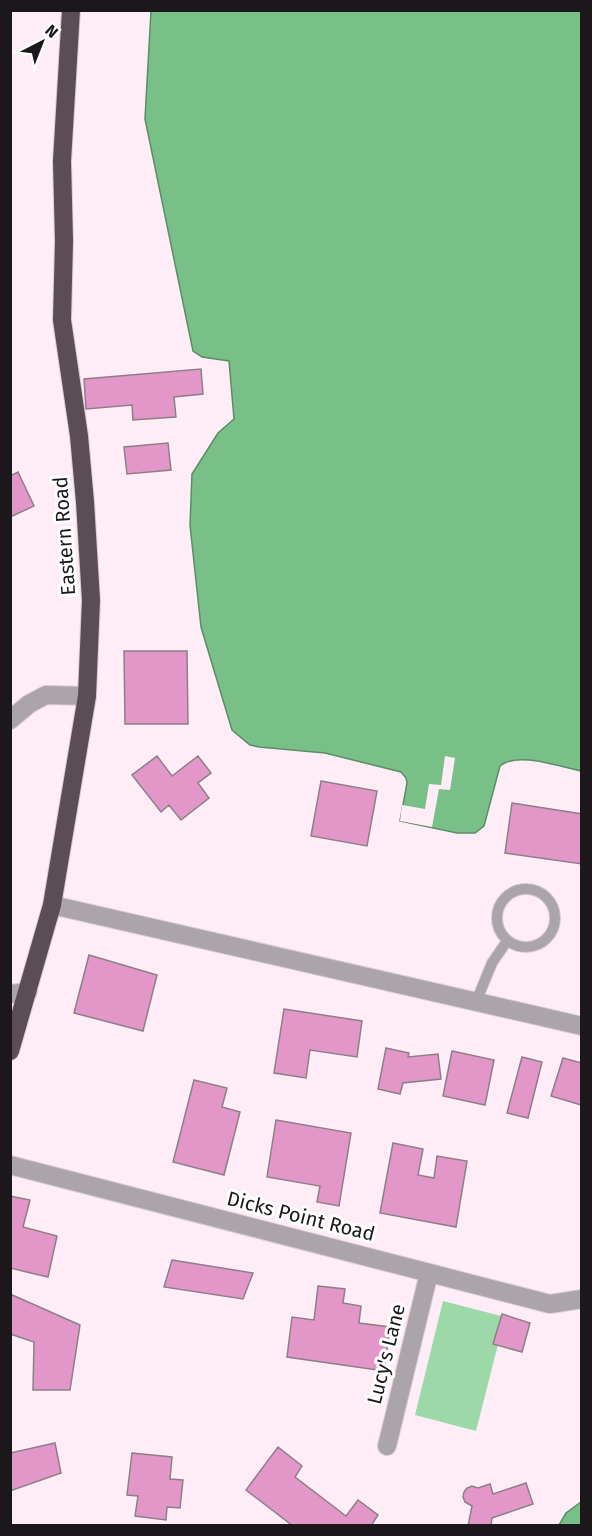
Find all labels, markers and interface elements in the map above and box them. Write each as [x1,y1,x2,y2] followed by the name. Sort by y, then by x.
[12,12,72,72] north arrow
[41,21,62,42] text: N
[48,476,80,596] street label: Eastern Road
[225,1186,377,1246] street label: Dicks Point Road
[362,1301,410,1407] street label: Lucy's Lane

